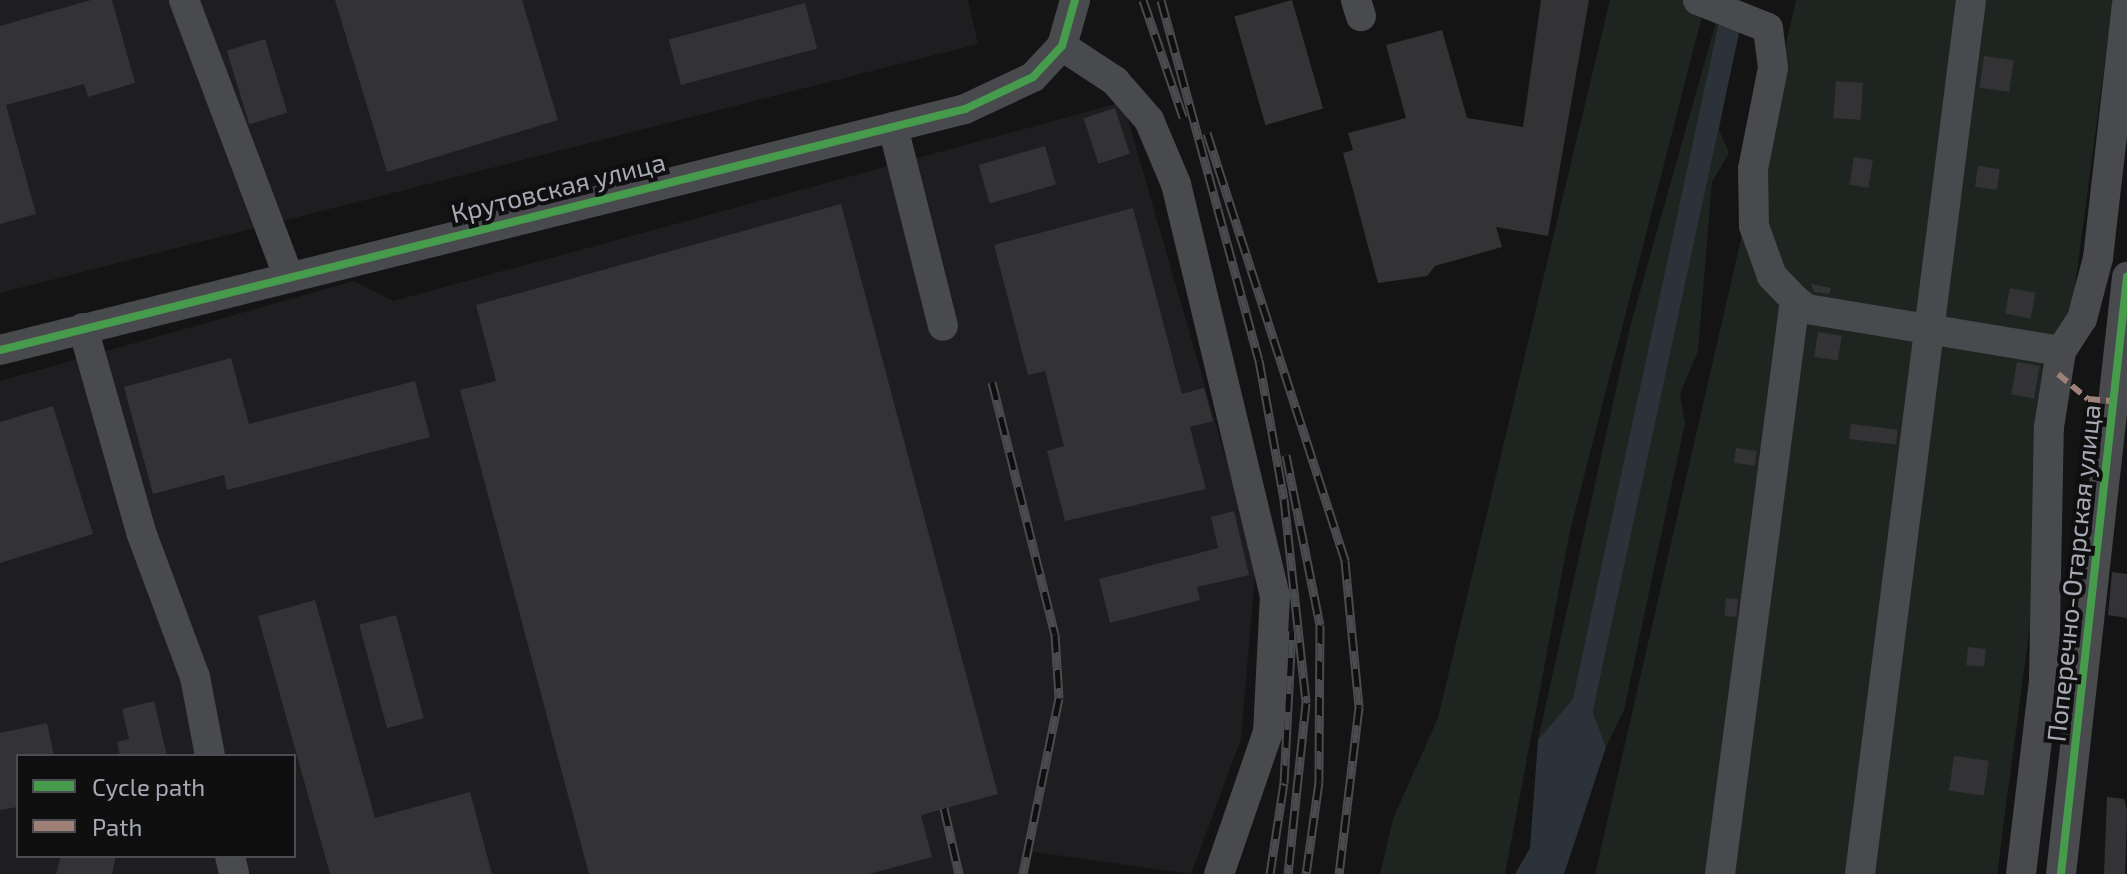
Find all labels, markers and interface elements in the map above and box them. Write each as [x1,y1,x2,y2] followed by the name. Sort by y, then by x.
[448,145,668,229] street label: Крутовская улица
[2040,403,2106,743] street label: Поперечно-Отарская улица
[16,754,296,858] legend
[92,772,205,801] text: Cycle path
[92,812,142,841] text: Path

